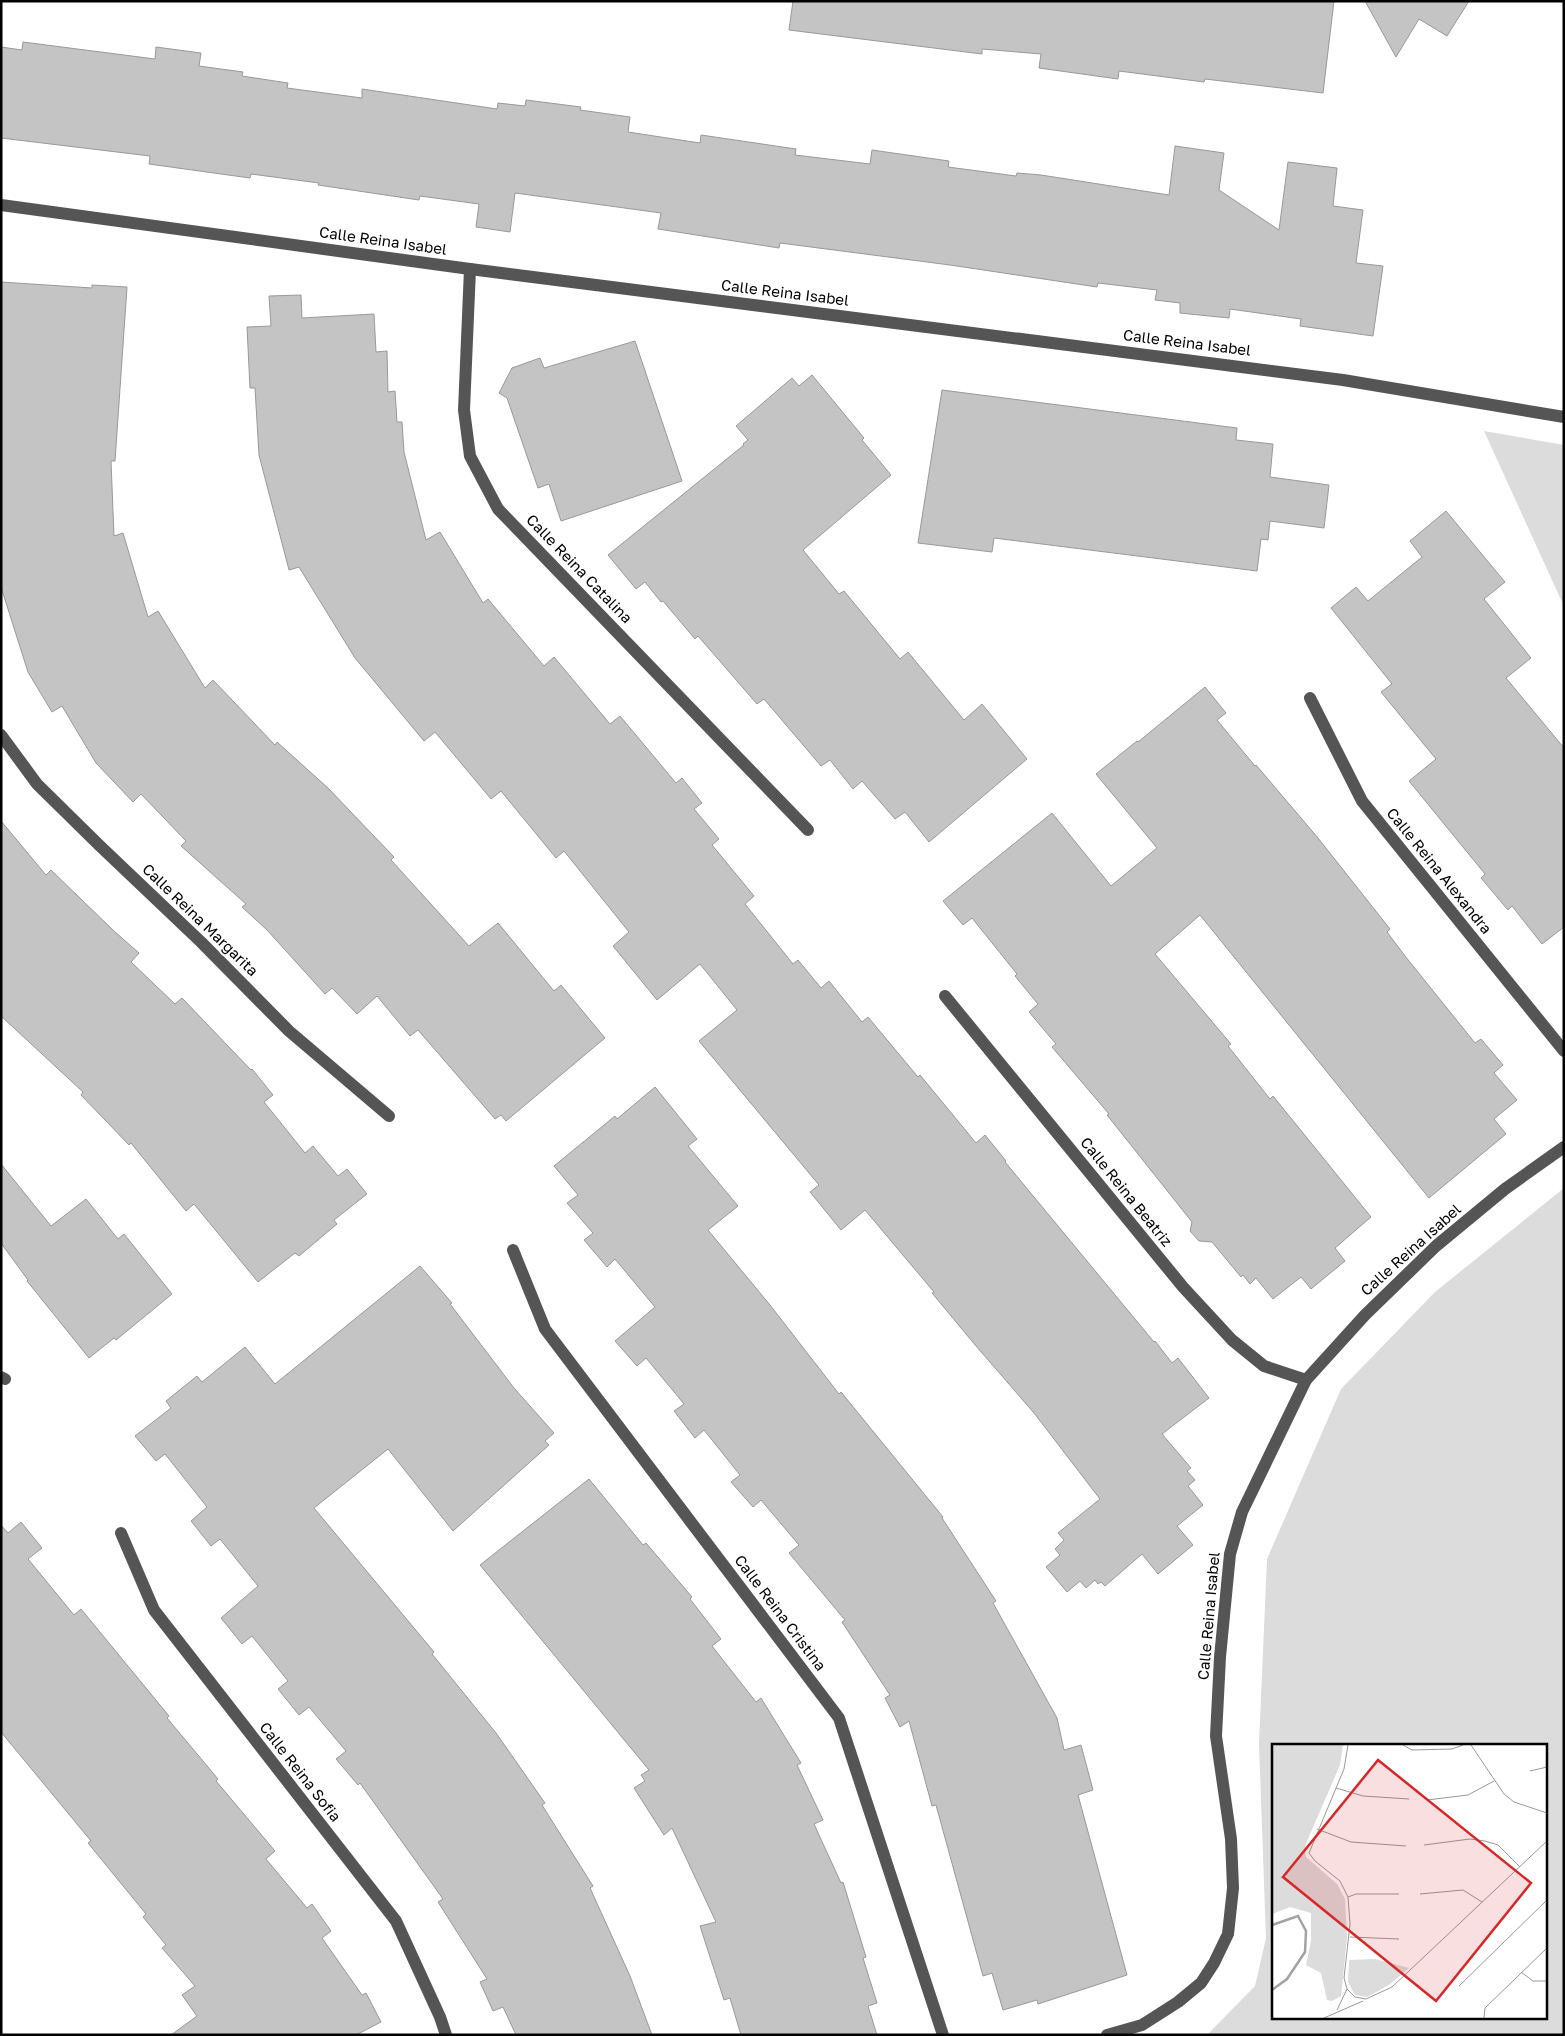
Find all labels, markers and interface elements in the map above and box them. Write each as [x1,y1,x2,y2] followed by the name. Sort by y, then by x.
[318,222,448,258] street label: Calle Reina Isabel
[720,275,850,309] street label: Calle Reina Isabel
[1122,325,1252,359] street label: Calle Reina Isabel
[523,510,636,626] street label: Calle Reina Catalina
[1383,804,1496,937] street label: Calle Reina Alexandra
[139,859,262,979] street label: Calle Reina Margarita
[1077,1133,1177,1250] street label: Calle Reina Beatriz
[1357,1199,1464,1299] street label: Calle Reina Isabel
[731,1551,830,1674] street label: Calle Reina Cristina
[1193,1551,1223,1681] street label: Calle Reina Isabel
[256,1718,345,1825] street label: Calle Reina Sofia
[1272,1744,1548,2018] inset map

